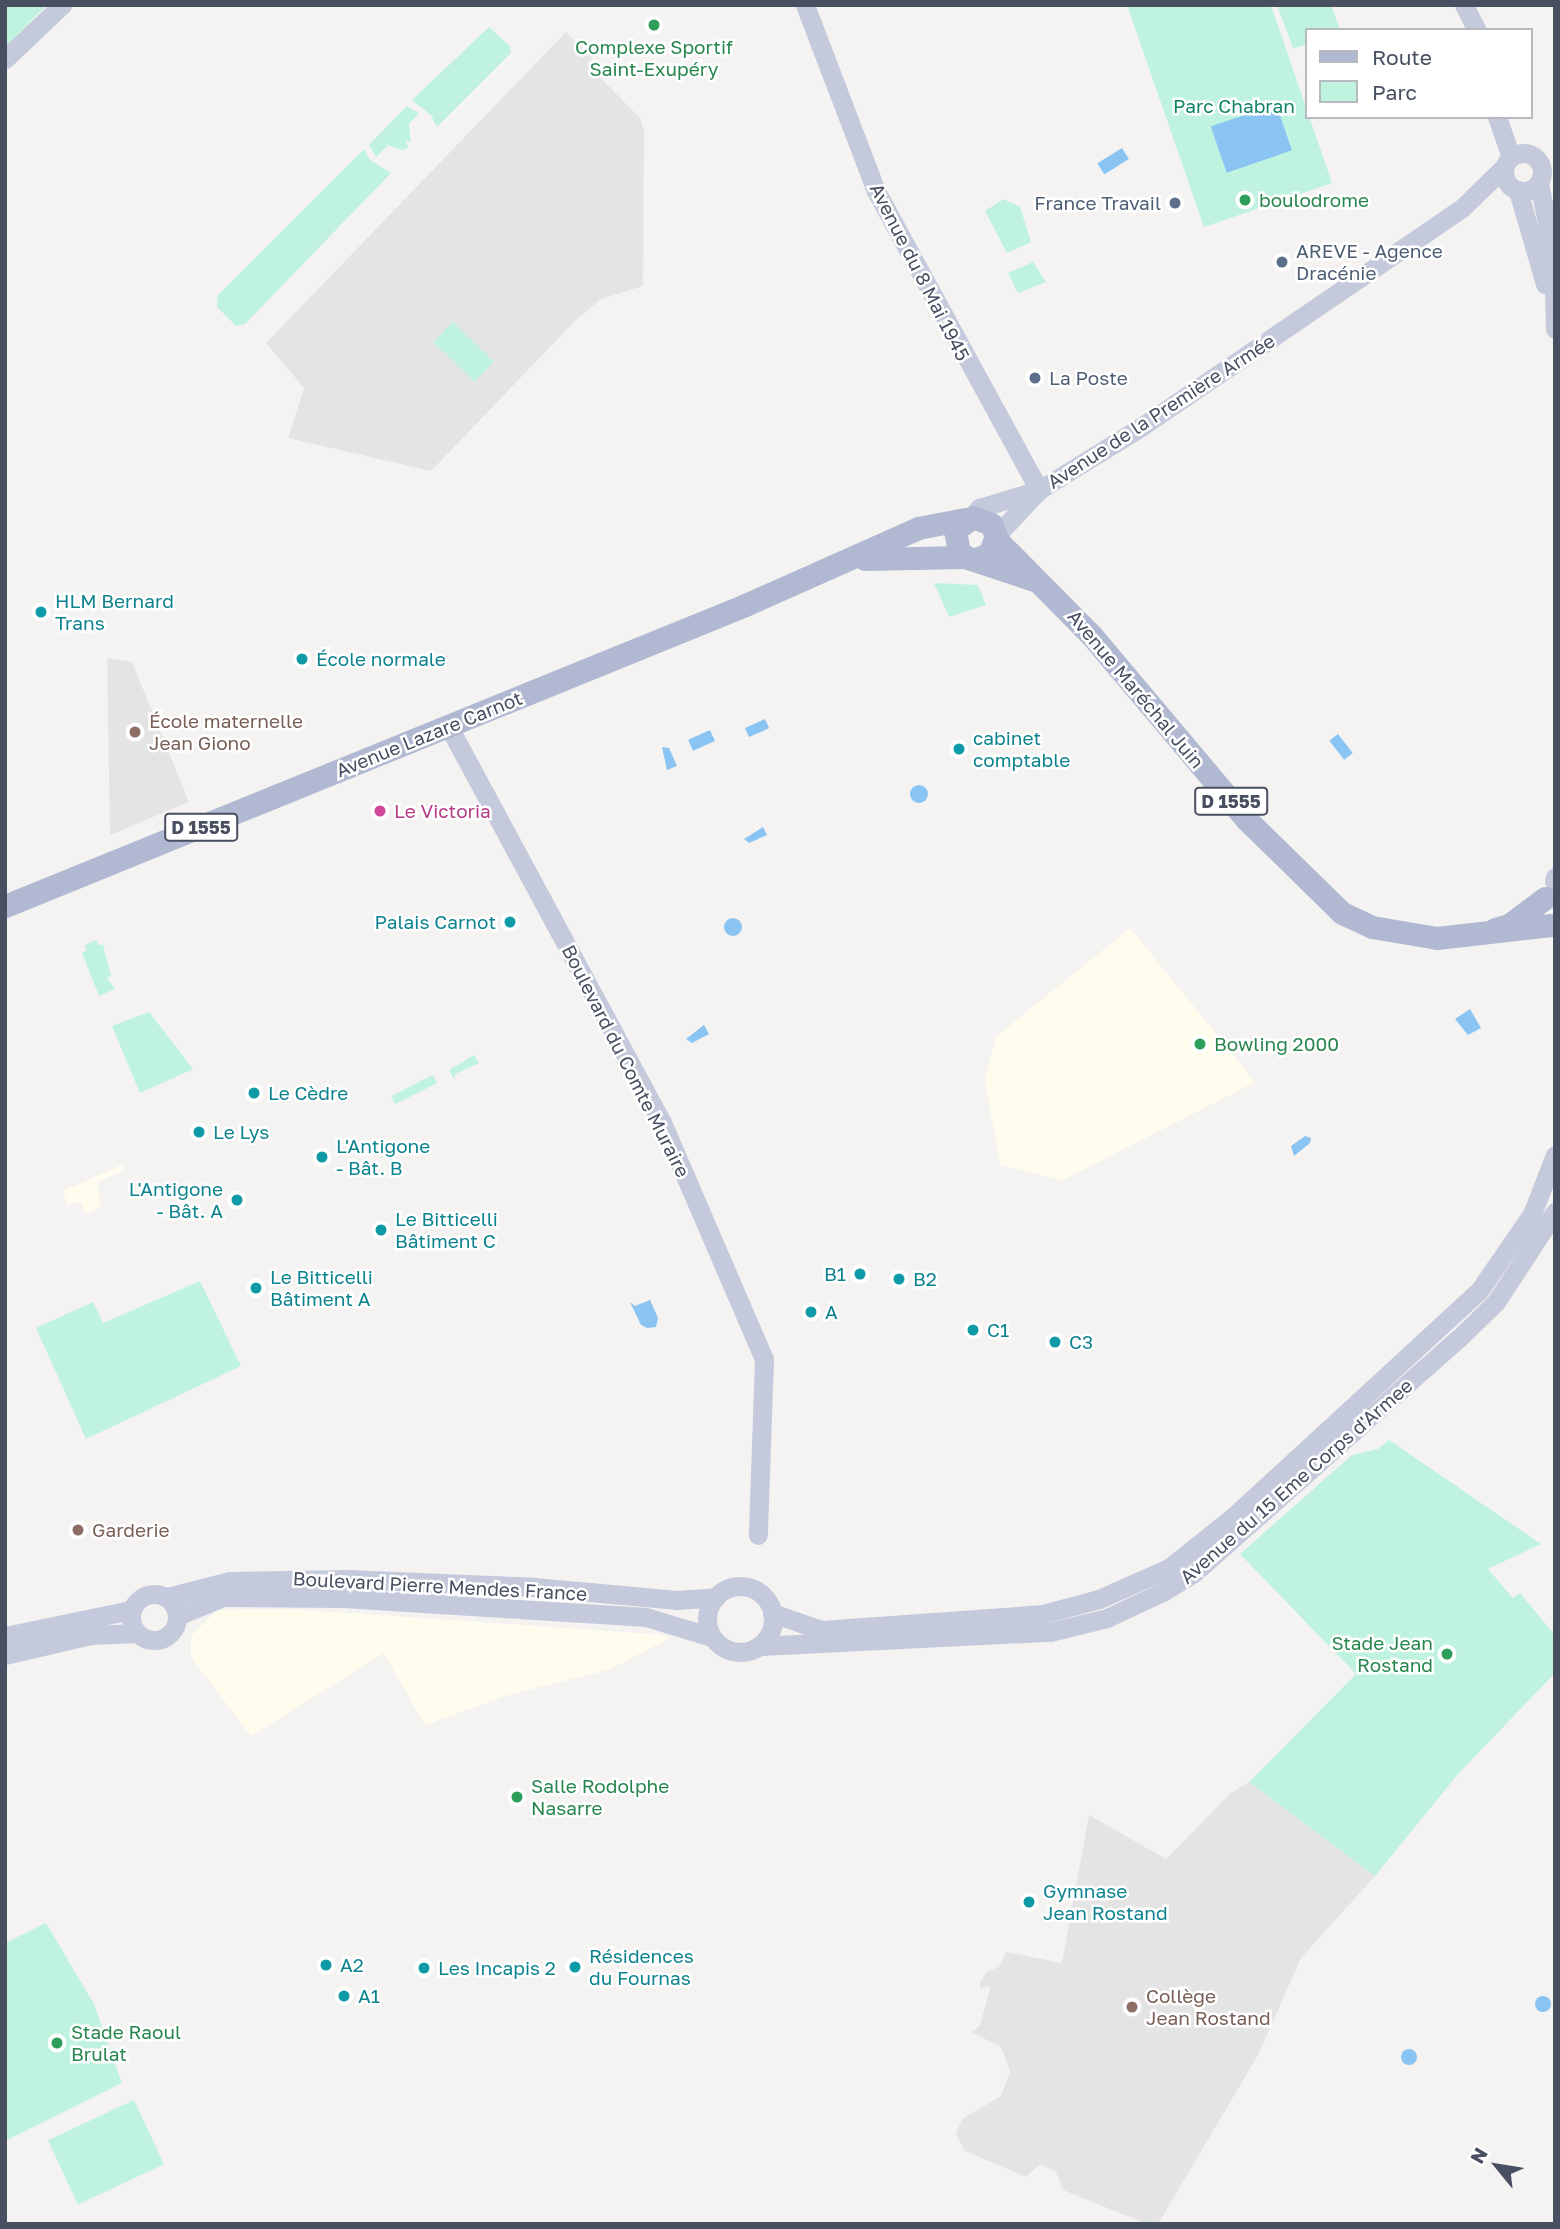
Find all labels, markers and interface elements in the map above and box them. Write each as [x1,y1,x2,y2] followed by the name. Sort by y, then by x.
[646,17,662,33] marker: Complexe Sportif Saint-Exupéry
[1304,28,1532,119] legend
[575,36,733,80] place label: Complexe Sportif Saint-Exupéry
[1372,44,1432,70] text: Route
[1372,79,1417,105] text: Parc
[1173,95,1295,117] park label: Parc Chabran
[865,179,975,365] street label: Avenue du 8 Mai 1945
[1259,189,1369,211] place label: boulodrome
[1034,192,1161,214] place label: France Travail
[1237,192,1253,208] marker: boulodrome
[1167,195,1183,211] marker: France Travail
[1296,240,1443,284] place label: AREVE - Agence Dracénie
[1274,254,1290,270] marker: AREVE - Agence Dracénie
[1043,329,1279,493] street label: Avenue de la Première Armée
[1049,367,1128,389] place label: La Poste
[1027,370,1043,386] marker: La Poste
[55,590,174,634] place label: HLM Bernard Trans
[33,604,49,620] marker: HLM Bernard Trans
[1063,605,1209,773] street label: Avenue Maréchal Juin
[316,648,446,670] place label: École normale
[294,651,310,667] marker: École normale
[333,686,525,782] street label: Avenue Lazare Carnot
[149,710,303,754] place label: École maternelle Jean Giono
[127,724,143,740] marker: École maternelle Jean Giono
[973,727,1070,771] place label: cabinet comptable
[951,741,967,757] marker: cabinet comptable
[1192,786,1270,816] road number: D 1555
[394,800,491,822] place label: Le Victoria
[372,803,388,819] marker: Le Victoria
[162,812,240,842] road number: D 1555
[375,911,496,933] place label: Palais Carnot
[502,914,518,930] marker: Palais Carnot
[557,941,695,1181] street label: Boulevard du Comte Muraire
[1214,1033,1339,1055] place label: Bowling 2000
[1192,1036,1208,1052] marker: Bowling 2000
[268,1082,348,1104] place label: Le Cèdre
[246,1085,262,1101] marker: Le Cèdre
[213,1121,269,1143] place label: Le Lys
[191,1124,207,1140] marker: Le Lys
[336,1135,430,1179] place label: L'Antigone - Bât. B
[314,1149,330,1165] marker: L'Antigone - Bât. B
[129,1178,223,1222] place label: L'Antigone - Bât. A
[229,1192,245,1208] marker: L'Antigone - Bât. A
[395,1208,498,1252] place label: Le Bitticelli Bâtiment C
[373,1222,389,1238] marker: Le Bitticelli Bâtiment C
[824,1263,846,1285] place label: B1
[270,1266,373,1310] place label: Le Bitticelli Bâtiment A
[852,1266,868,1282] marker: B1
[913,1268,937,1290] place label: B2
[891,1271,907,1287] marker: B2
[248,1280,264,1296] marker: Le Bitticelli Bâtiment A
[825,1301,838,1323] place label: A
[803,1304,819,1320] marker: A
[987,1319,1009,1341] place label: C1
[965,1322,981,1338] marker: C1
[1069,1331,1093,1353] place label: C3
[1047,1334,1063,1350] marker: C3
[1175,1374,1417,1588] street label: Avenue du 15 Eme Corps d'Armee
[92,1519,170,1541] place label: Garderie
[70,1522,86,1538] marker: Garderie
[292,1567,588,1605] street label: Boulevard Pierre Mendes France
[1331,1632,1433,1676] place label: Stade Jean Rostand
[1439,1646,1455,1662] marker: Stade Jean Rostand
[531,1775,669,1819] place label: Salle Rodolphe Nasarre
[509,1789,525,1805] marker: Salle Rodolphe Nasarre
[1043,1880,1168,1924] place label: Gymnase Jean Rostand
[1021,1894,1037,1910] marker: Gymnase Jean Rostand
[589,1945,694,1989] place label: Résidences du Fournas
[340,1954,364,1976] place label: A2
[318,1957,334,1973] marker: A2
[438,1957,556,1979] place label: Les Incapis 2
[567,1959,583,1975] marker: Résidences du Fournas
[416,1960,432,1976] marker: Les Incapis 2
[358,1985,380,2007] place label: A1
[1146,1985,1271,2029] place label: Collège Jean Rostand
[336,1988,352,2004] marker: A1
[1124,1999,1140,2015] marker: Collège Jean Rostand
[71,2021,181,2065] place label: Stade Raoul Brulat
[49,2035,65,2051] marker: Stade Raoul Brulat
[1462,2131,1532,2201] north arrow
[1465,2143,1492,2167] text: N

